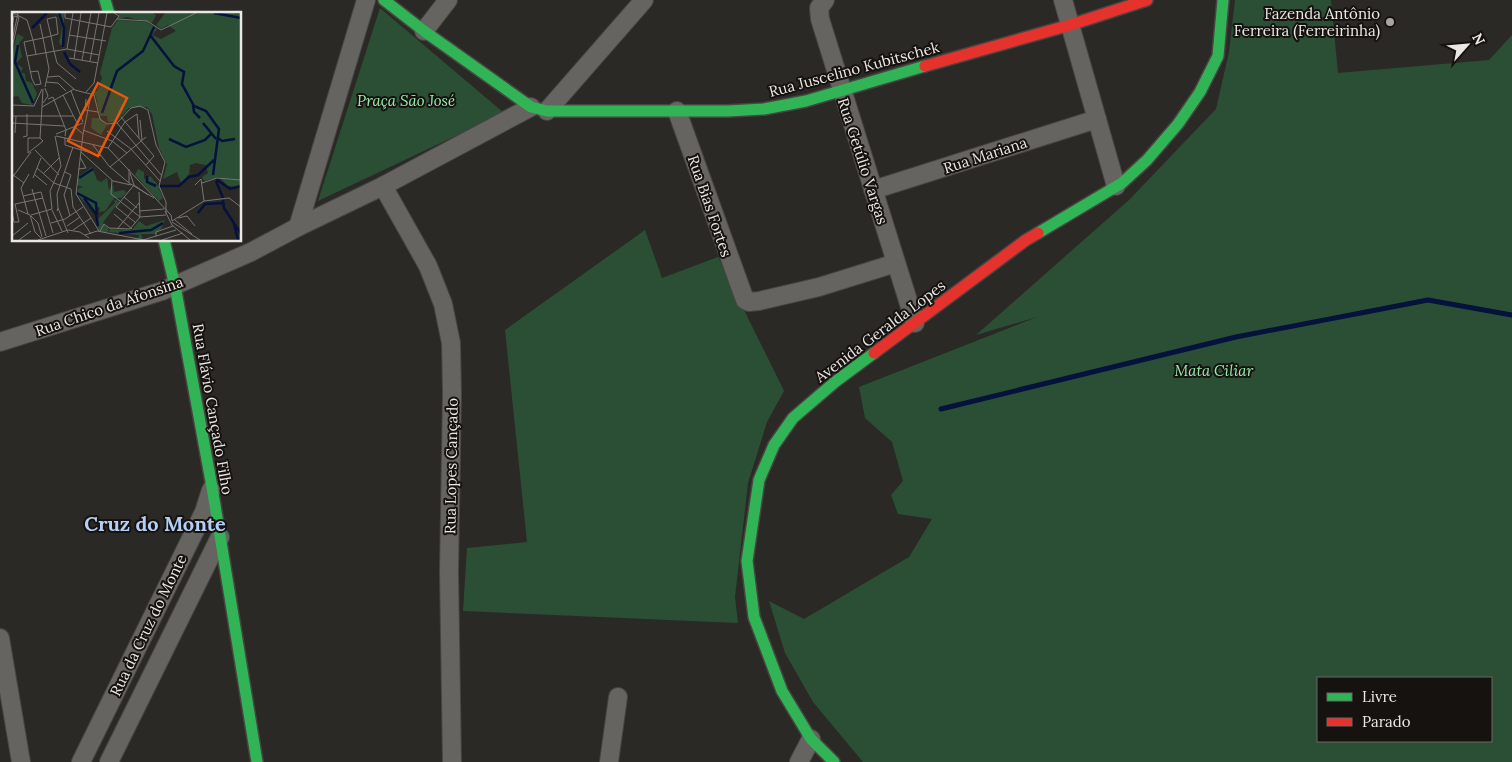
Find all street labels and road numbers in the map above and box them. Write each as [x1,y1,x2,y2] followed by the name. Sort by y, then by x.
[767,37,941,101] street label: Rua Juscelino Kubitschek
[834,95,892,227] street label: Rua Getúlio Vargas
[941,132,1029,177] street label: Rua Mariana
[684,153,736,259] street label: Rua Bias Fortes
[32,272,186,340] street label: Rua Chico da Afonsina
[810,276,949,387] street label: Avenida Geralda Lopes
[189,322,237,496] street label: Rua Flávio Cançado Filho
[440,397,462,534] street label: Rua Lopes Cançado
[105,551,191,699] street label: Rua da Cruz do Monte

